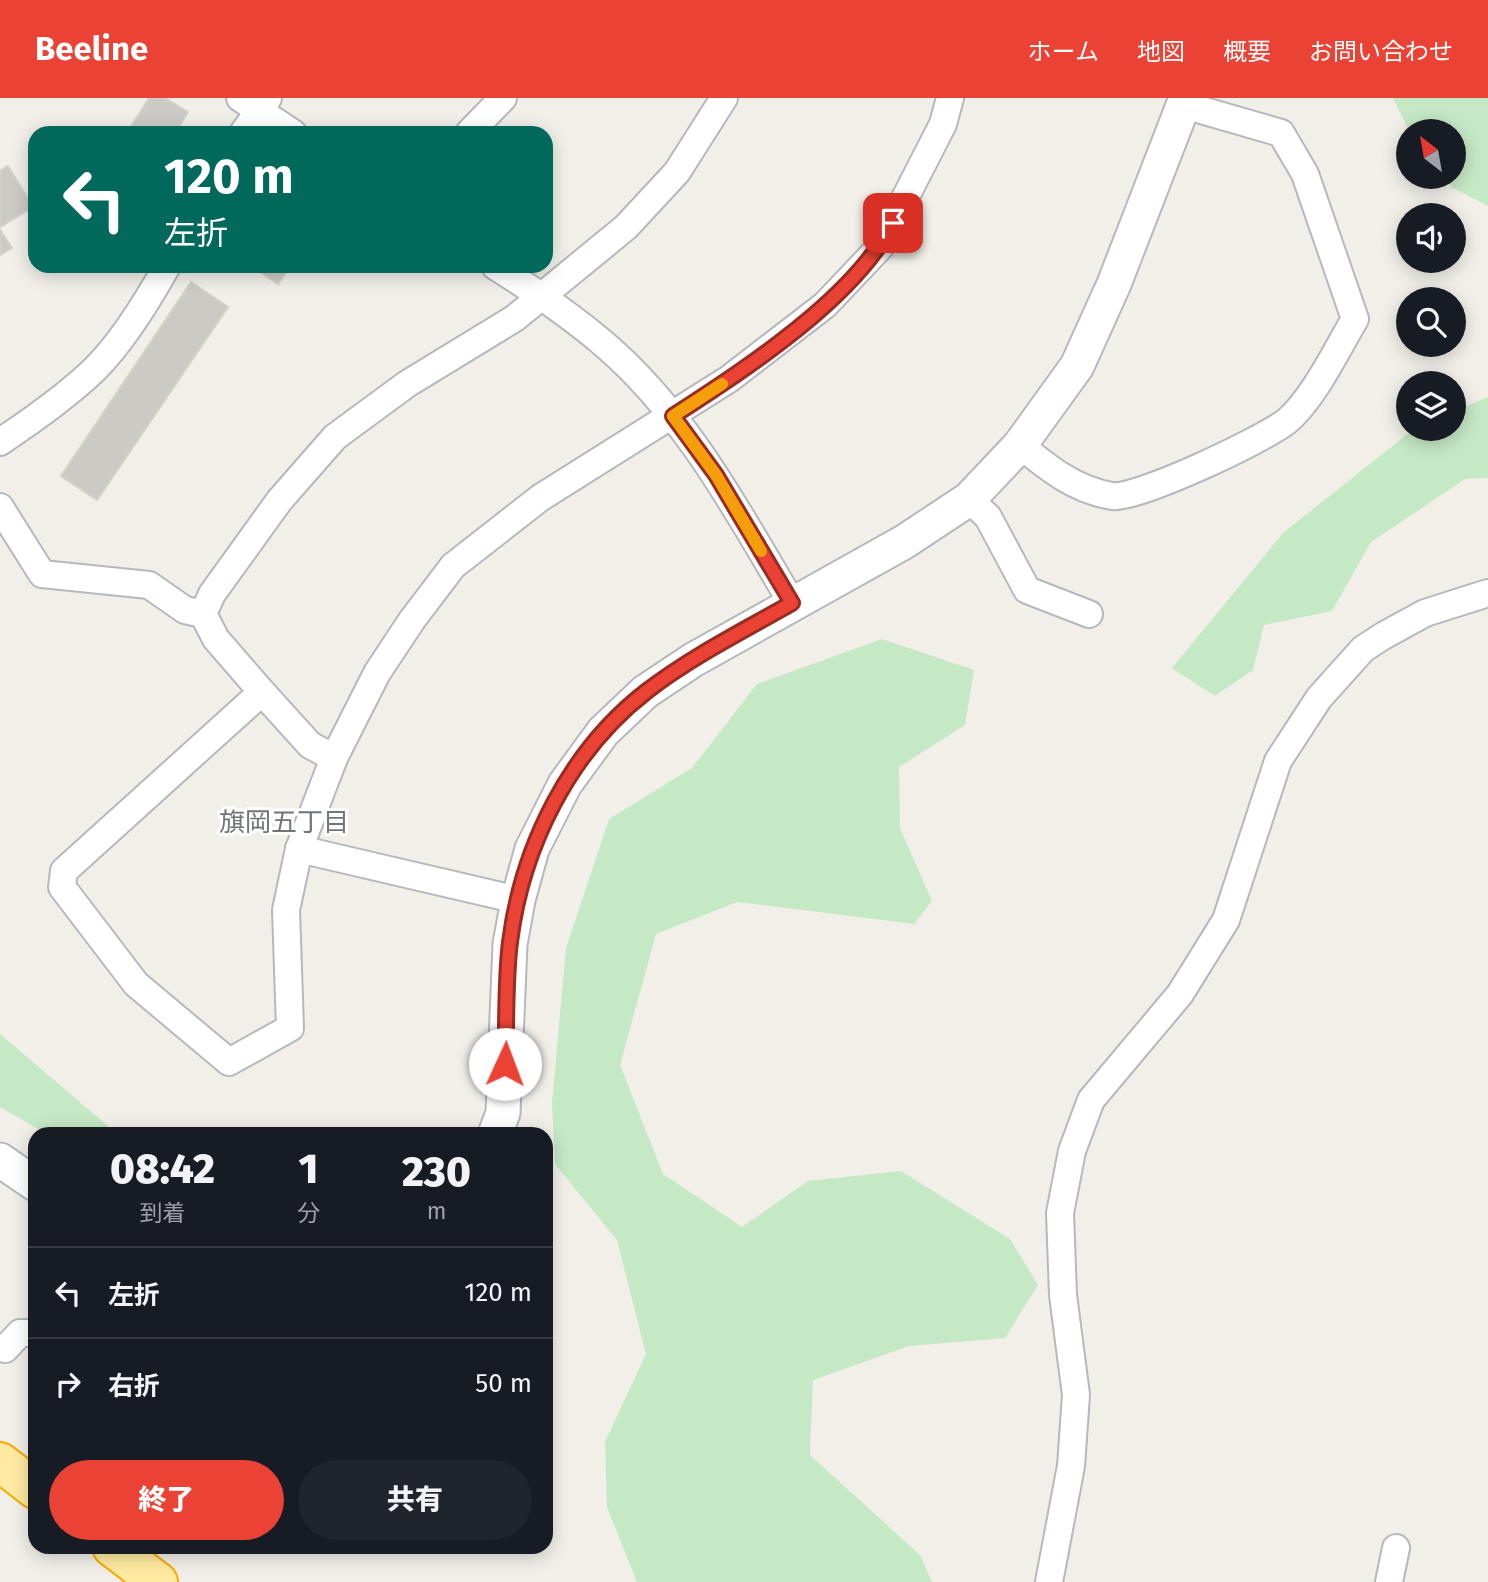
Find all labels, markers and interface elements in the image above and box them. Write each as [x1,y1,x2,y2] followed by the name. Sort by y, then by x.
[35,29,148,69] text: Beeline
[1028,38,1099,66] text: ホーム
[1137,38,1185,66] text: 地図
[1223,38,1271,66] text: 概要
[1309,38,1453,66] text: お問い合わせ
[1396,119,1466,189] north arrow
[1396,119,1466,441] map controls
[164,147,294,206] text: 120 m
[49,154,140,245] icon: left
[863,193,923,253] pin
[1396,203,1466,273] button: sound
[874,204,912,242] icon: arrive
[164,214,228,252] text: 左折
[1396,287,1466,357] button: search
[1396,371,1466,441] button: layers
[219,807,349,838] district label: 旗岡五丁目
[468,1027,542,1101] position arrow
[110,1144,215,1194] text: 08:42
[299,1144,318,1194] text: 1
[402,1147,471,1197] text: 230
[427,1197,446,1225] text: m
[140,1199,186,1227] text: 到着
[297,1199,320,1227] text: 分
[49,1274,87,1312] icon: left
[464,1277,532,1308] text: 120 m
[108,1280,160,1311] text: 左折
[49,1365,87,1403] icon: right
[475,1368,532,1399] text: 50 m
[108,1371,160,1402] text: 右折
[49,1460,284,1540] button: 終了
[298,1460,532,1540] button: 共有

